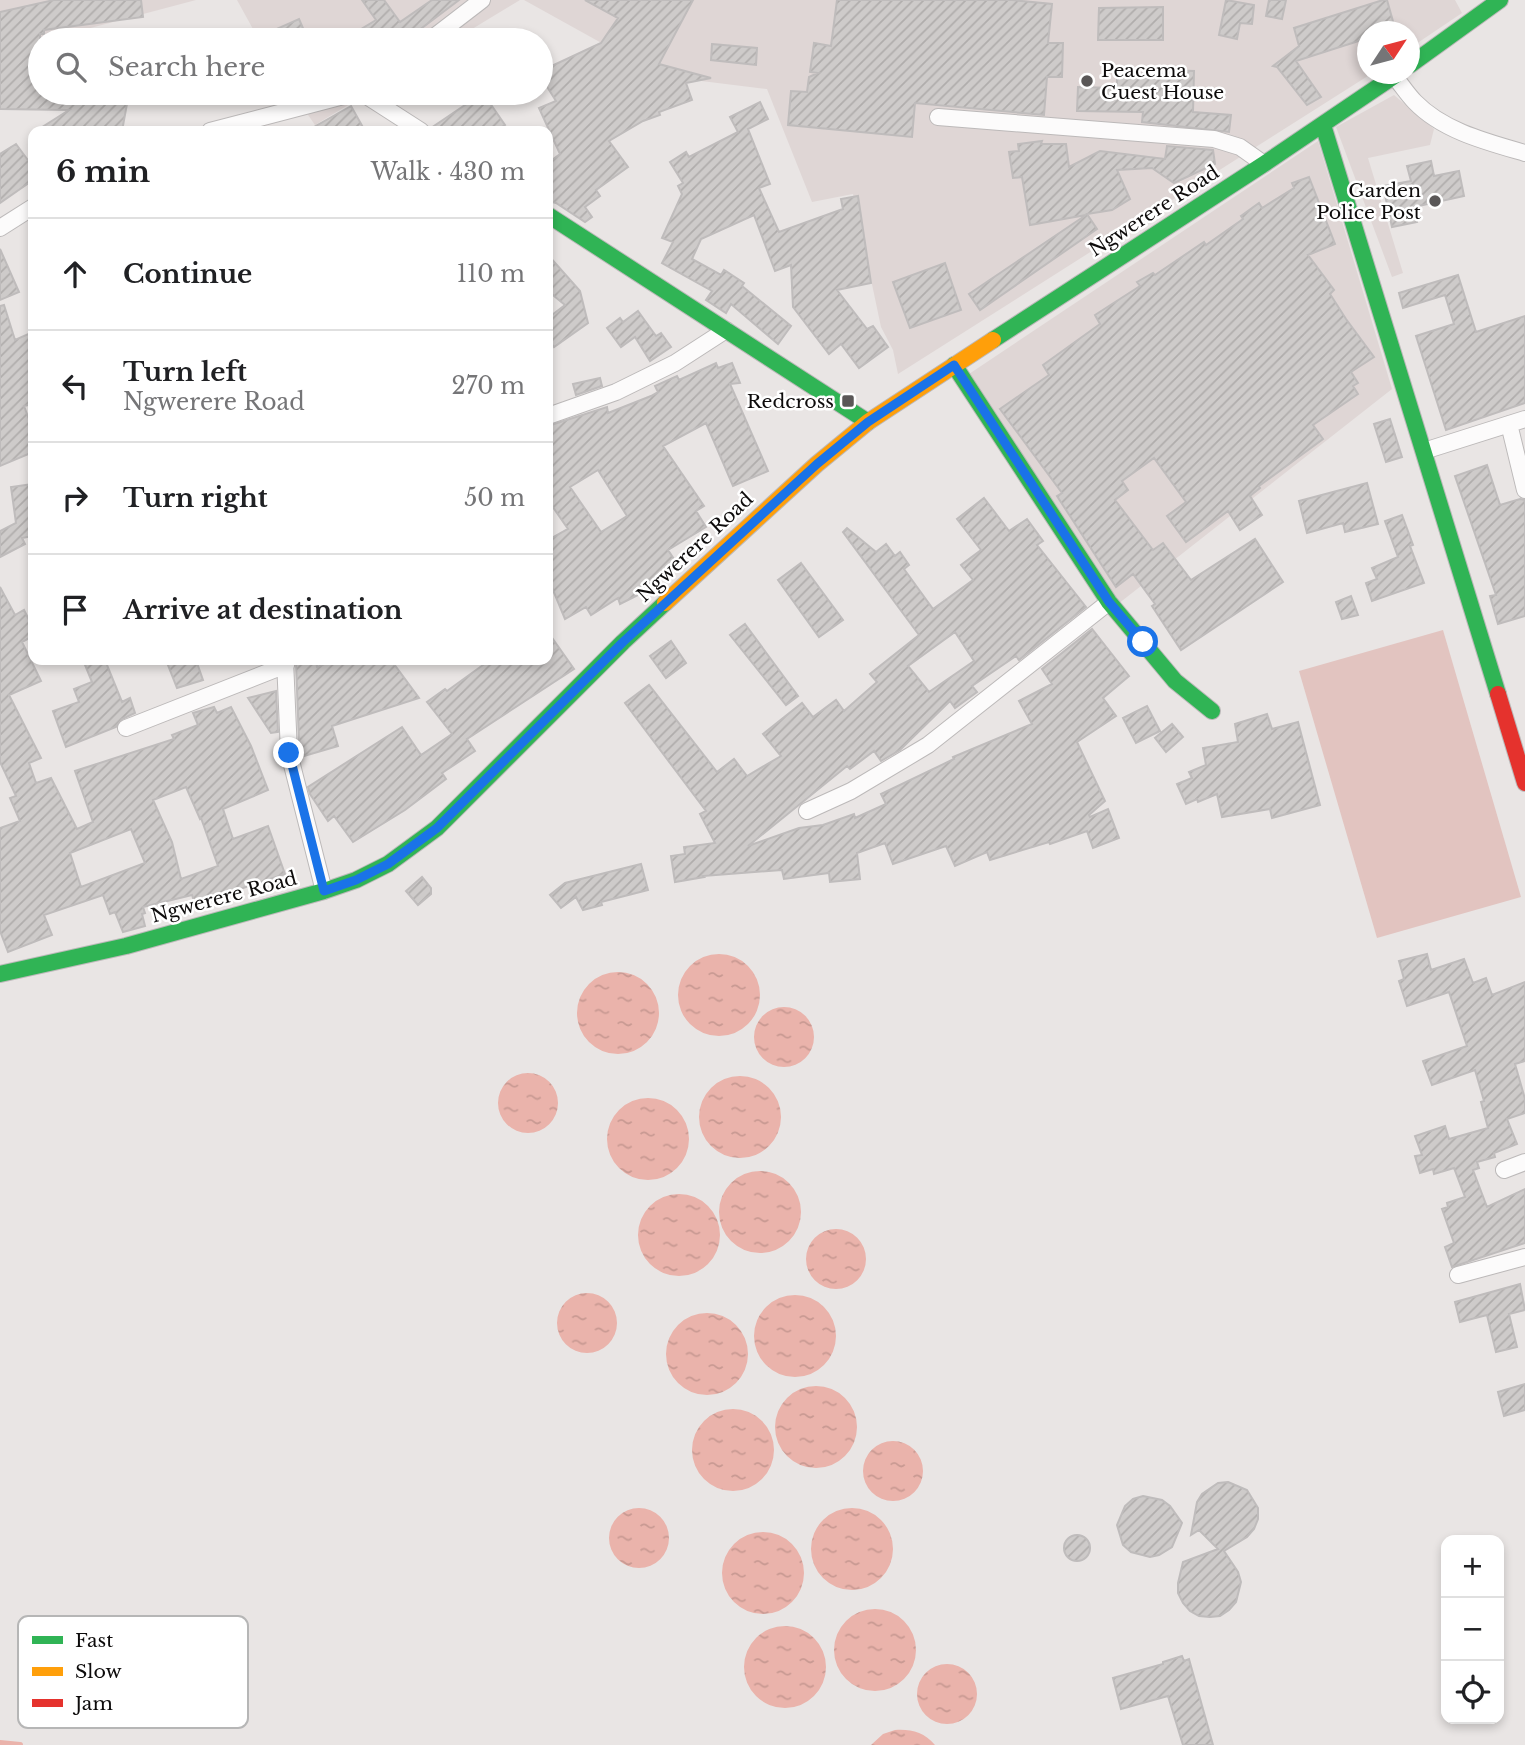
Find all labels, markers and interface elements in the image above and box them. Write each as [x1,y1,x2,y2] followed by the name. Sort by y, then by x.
[1357,21,1420,84] north arrow
[28,28,553,105] search box
[52,48,90,86] icon: search
[108,51,265,83] text: Search here
[1101,59,1224,104] place label: Peacema Guest House
[1079,73,1095,89] marker: Peacema Guest House
[56,153,150,190] text: 6 min
[371,158,525,186] text: Walk · 430 m
[1085,160,1223,262] street label: Ngwerere Road
[1316,179,1422,224] place label: Garden Police Post
[1427,193,1443,209] marker: Garden Police Post
[56,255,94,293] icon: ahead
[123,258,252,290] text: Continue
[457,260,525,288] text: 110 m
[123,356,247,388] text: Turn left
[56,367,94,405] icon: left
[452,372,525,400] text: 270 m
[123,388,305,416] text: Ngwerere Road
[747,390,834,413] place label: Redcross
[840,393,856,409] marker: Redcross
[56,479,94,517] icon: right
[123,482,268,514] text: Turn right
[464,484,525,512] text: 50 m
[632,487,758,607] street label: Ngwerere Road
[56,591,94,629] icon: arrive
[123,594,403,626] text: Arrive at destination
[1127,626,1158,657] route start
[273,737,304,768] route end
[148,866,300,928] street label: Ngwerere Road
[1441,1535,1504,1724] map controls
[1441,1535,1504,1598] button: +
[1441,1598,1504,1661] button: −
[18,1616,248,1728] legend
[75,1629,114,1652] text: Fast
[75,1660,122,1683] text: Slow
[1441,1661,1504,1724] button: locate
[72,1692,113,1715] text: Jam

